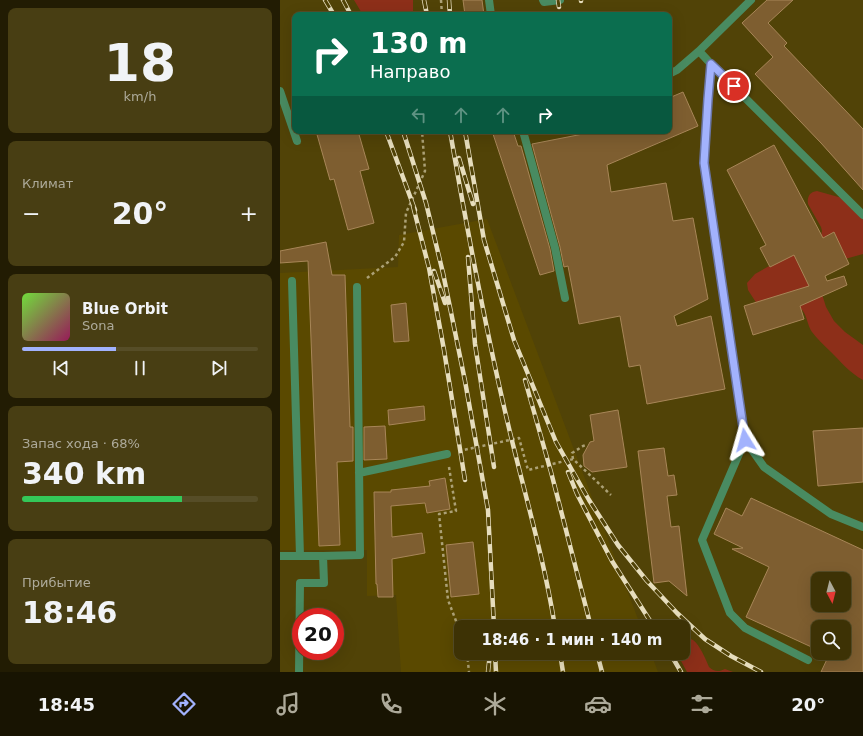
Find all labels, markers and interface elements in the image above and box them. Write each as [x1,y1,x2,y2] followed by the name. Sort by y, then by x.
[370,27,467,60] text: 130 m
[304,28,356,80] icon: right
[104,33,176,93] text: 18
[370,61,450,82] text: Направо
[717,69,751,103] pin
[723,75,745,97] icon: arrive
[124,89,156,104] text: km/h
[408,104,430,126] icon: left
[450,104,472,126] icon: ahead
[492,104,514,126] icon: ahead
[534,104,556,126] icon: right
[22,176,73,191] text: Климат
[112,196,168,231] text: 20°
[22,201,40,226] text: −
[240,201,258,226] text: +
[82,300,168,318] text: Blue Orbit
[82,318,114,333] text: Sona
[50,357,72,379] icon: previous
[129,357,151,379] icon: pause
[208,357,230,379] icon: next
[724,419,766,461] position arrow
[22,436,140,451] text: Запас хода · 68%
[22,456,146,491] text: 340 km
[811,572,851,612] north arrow
[811,572,851,660] map controls
[22,575,91,590] text: Прибытие
[22,595,118,630] text: 18:46
[292,608,344,660] speed limit sign: 20
[811,620,851,660] button: search
[482,631,663,649] text: 18:46 · 1 мин · 140 m
[170,690,198,718] icon: directions
[274,690,302,718] icon: music
[377,690,405,718] icon: phone
[481,690,509,718] icon: climate
[584,690,612,718] icon: car
[688,690,716,718] icon: filters
[38,694,95,715] text: 18:45
[791,694,825,715] text: 20°

